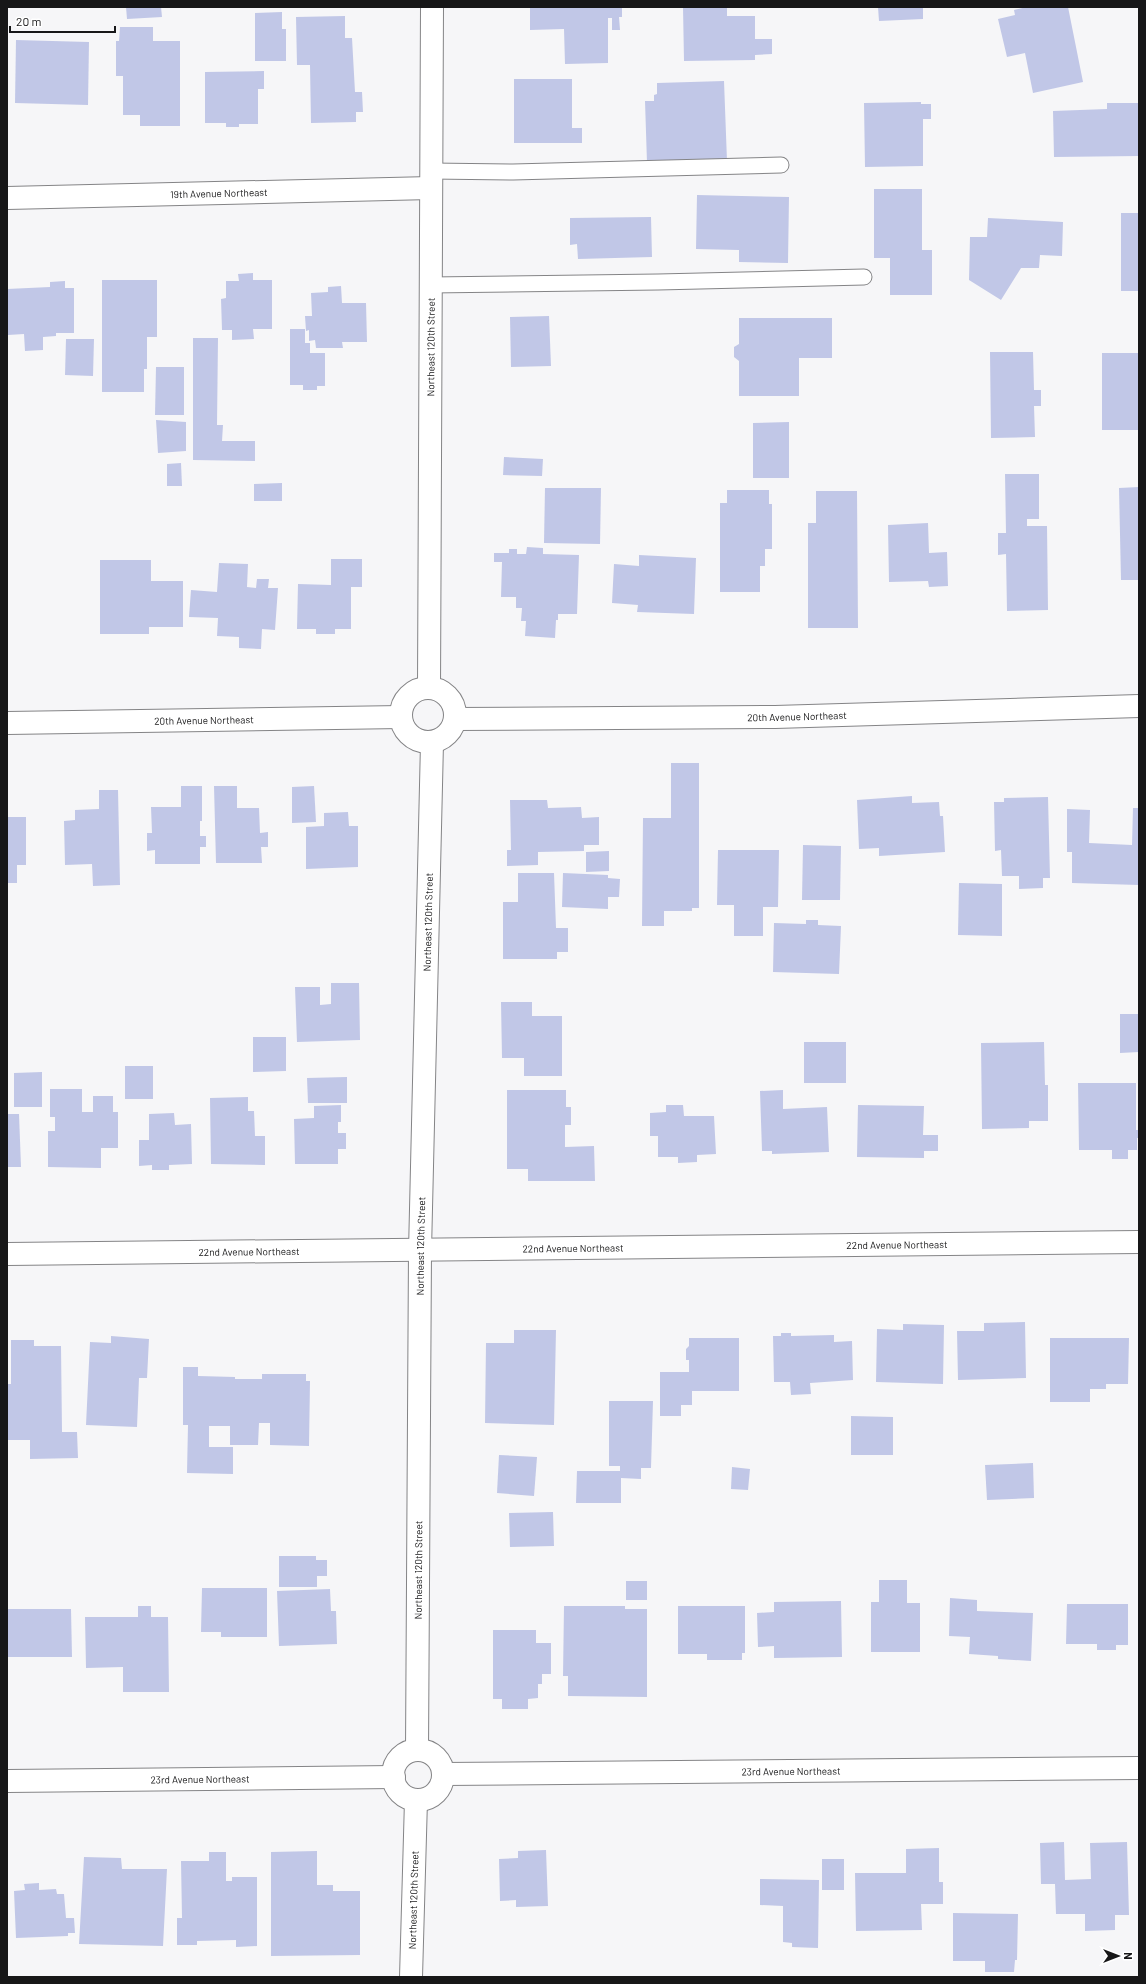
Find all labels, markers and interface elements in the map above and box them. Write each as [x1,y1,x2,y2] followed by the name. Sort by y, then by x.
[10,8,115,34] scale bar
[16,14,42,28] text: 20 m
[170,186,268,200] street label: 19th Avenue Northeast
[424,297,437,396] street label: Northeast 120th Street
[747,709,847,723] street label: 20th Avenue Northeast
[154,713,254,727] street label: 20th Avenue Northeast
[421,872,435,972] street label: Northeast 120th Street
[414,1196,427,1295] street label: Northeast 120th Street
[846,1238,948,1251] street label: 22nd Avenue Northeast
[522,1241,624,1255] street label: 22nd Avenue Northeast
[198,1245,300,1258] street label: 22nd Avenue Northeast
[412,1520,424,1619] street label: Northeast 120th Street
[741,1765,841,1777] street label: 23rd Avenue Northeast
[150,1772,250,1786] street label: 23rd Avenue Northeast
[406,1850,421,1950] street label: Northeast 120th Street
[1098,1936,1138,1976] north arrow
[1122,1952,1135,1960] text: N

